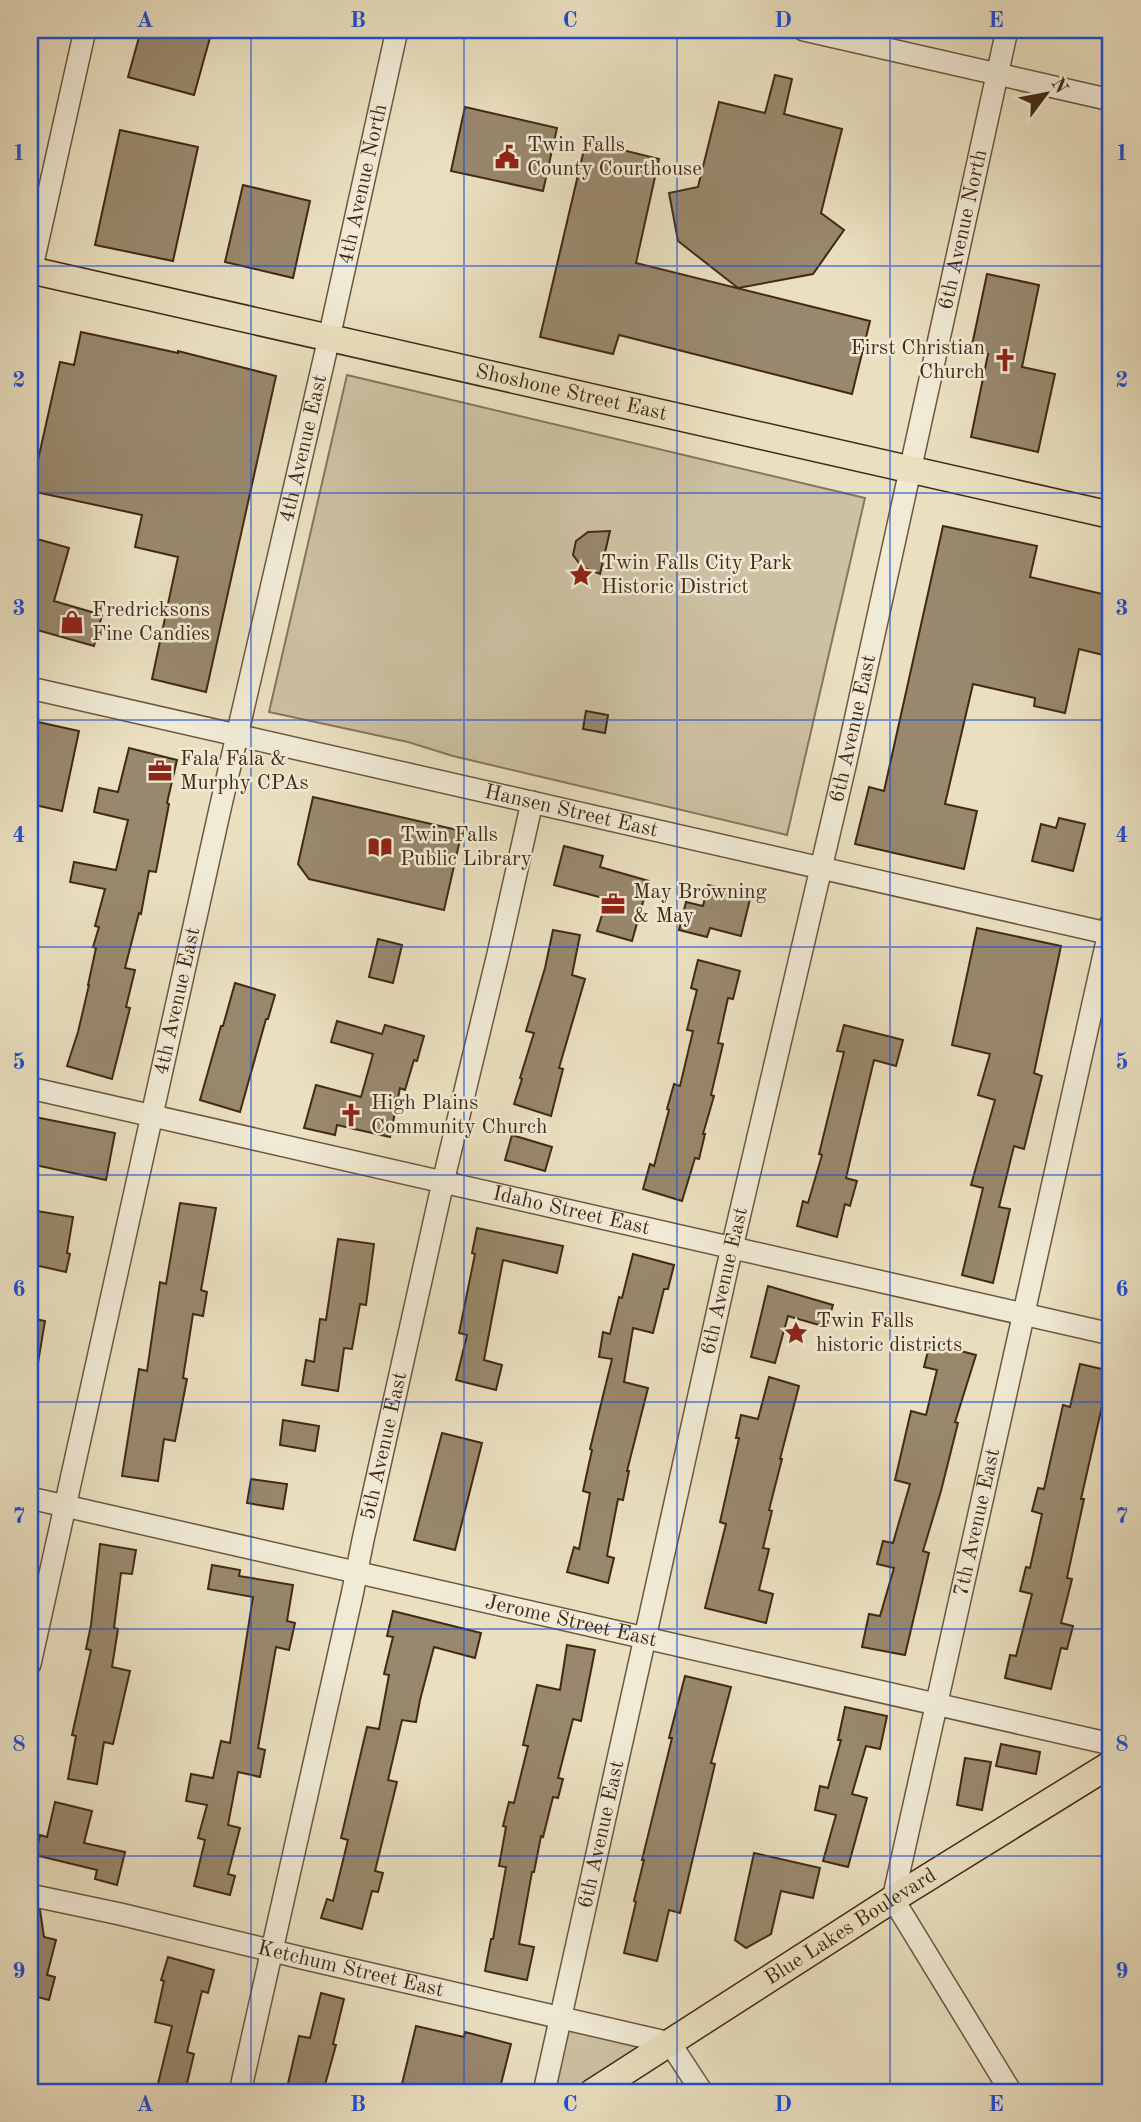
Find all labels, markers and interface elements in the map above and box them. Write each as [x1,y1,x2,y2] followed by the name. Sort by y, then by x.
[136,9,154,32] text: A
[350,9,366,32] text: B
[562,9,578,32] text: C
[774,9,792,32] text: D
[988,9,1004,32] text: E
[1012,60,1082,130] north arrow
[1046,75,1070,98] text: N
[335,102,391,266] street label: 4th Avenue North
[527,135,702,180] place label: Twin Falls County Courthouse
[12,142,26,165] text: 1
[1115,142,1129,165] text: 1
[493,143,521,171] public building icon: Twin Falls County Courthouse
[935,147,991,312] street label: 6th Avenue North
[851,338,985,383] place label: First Christian Church
[991,346,1019,374] church icon: First Christian Church
[473,361,669,425] street label: Shoshone Street East
[12,369,26,392] text: 2
[1115,369,1129,392] text: 2
[276,373,331,524] street label: 4th Avenue East
[601,553,792,598] place label: Twin Falls City Park Historic District
[567,561,595,589] place icon: Twin Falls City Park Historic District
[12,597,26,620] text: 3
[1115,597,1129,620] text: 3
[92,600,210,645] place label: Fredricksons Fine Candies
[58,608,86,636] shop icon: Fredricksons Fine Candies
[826,653,880,805] street label: 6th Avenue East
[180,749,309,794] place label: Fala Fala & Murphy CPAs
[146,757,174,785] office icon: Fala Fala & Murphy CPAs
[482,781,660,841] street label: Hansen Street East
[12,824,26,847] text: 4
[1115,824,1129,847] text: 4
[400,825,532,870] place label: Twin Falls Public Library
[366,833,394,861] library icon: Twin Falls Public Library
[633,882,767,927] place label: May Browning & May
[599,890,627,918] office icon: May Browning & May
[151,925,204,1077] street label: 4th Avenue East
[12,1051,26,1074] text: 5
[1115,1051,1129,1074] text: 5
[371,1093,547,1138] place label: High Plains Community Church
[337,1101,365,1129] church icon: High Plains Community Church
[491,1183,652,1239] street label: Idaho Street East
[698,1205,752,1357] street label: 6th Avenue East
[12,1278,26,1301] text: 6
[1115,1278,1129,1301] text: 6
[816,1311,962,1356] place label: Twin Falls historic districts
[782,1319,810,1347] place icon: Twin Falls historic districts
[357,1370,411,1522] street label: 5th Avenue East
[950,1447,1004,1598] street label: 7th Avenue East
[12,1505,26,1528] text: 7
[1115,1505,1129,1528] text: 7
[483,1591,659,1651] street label: Jerome Street East
[12,1733,26,1756] text: 8
[1115,1733,1129,1756] text: 8
[575,1758,628,1910] street label: 6th Avenue East
[761,1864,940,1989] street label: Blue Lakes Boulevard
[255,1937,446,2001] street label: Ketchum Street East
[12,1960,26,1983] text: 9
[1115,1960,1129,1983] text: 9
[136,2093,154,2116] text: A
[350,2093,366,2116] text: B
[562,2093,578,2116] text: C
[774,2093,792,2116] text: D
[988,2093,1004,2116] text: E

